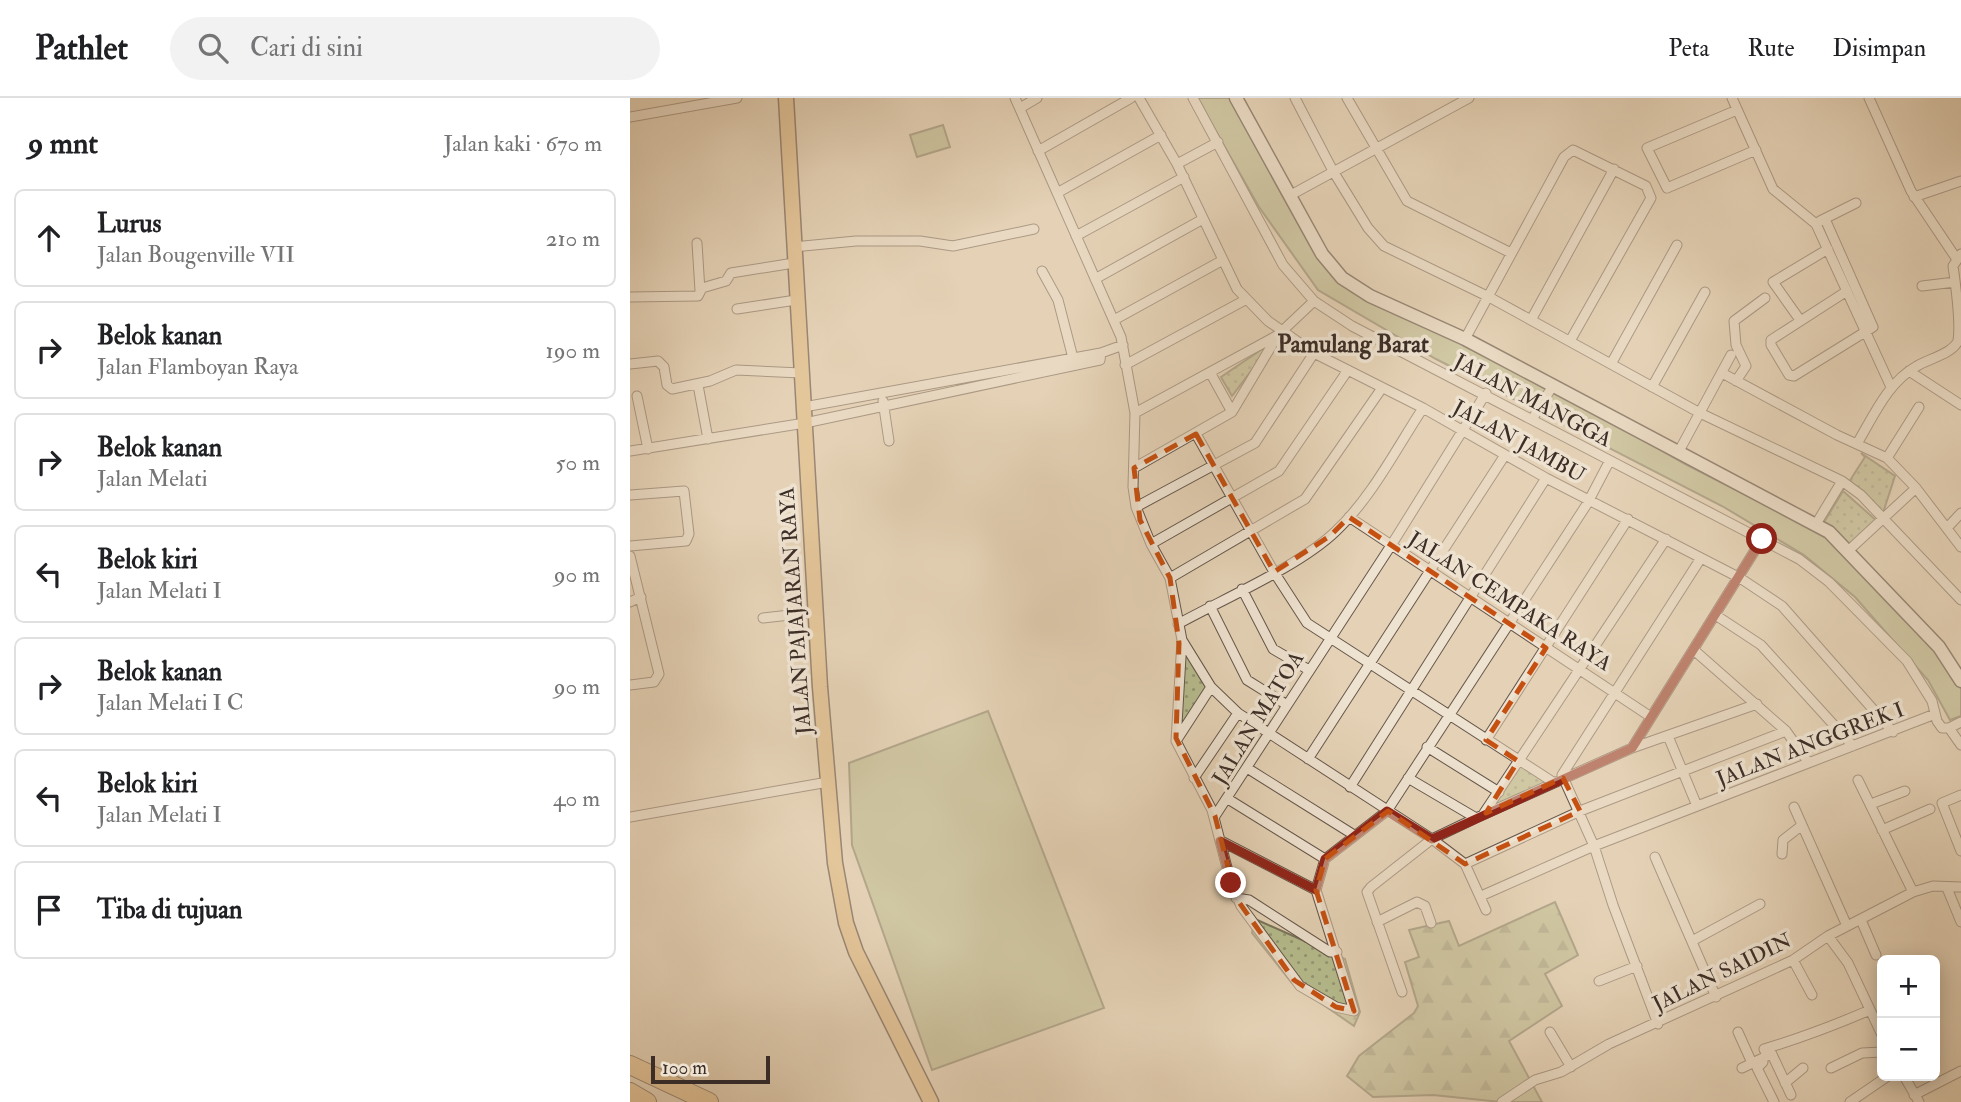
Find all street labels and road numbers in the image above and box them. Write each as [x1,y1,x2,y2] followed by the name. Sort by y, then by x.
[1448,347,1616,453] street label: JALAN MANGGA
[1447,393,1590,489] street label: JALAN JAMBU
[773,486,818,737] street label: JALAN PAJAJARAN RAYA
[1402,525,1616,677] street label: JALAN CEMPAKA RAYA
[1206,646,1310,791] street label: JALAN MATOA
[1712,696,1908,793] street label: JALAN ANGGREK I
[1647,927,1796,1018] street label: JALAN SAIDIN

